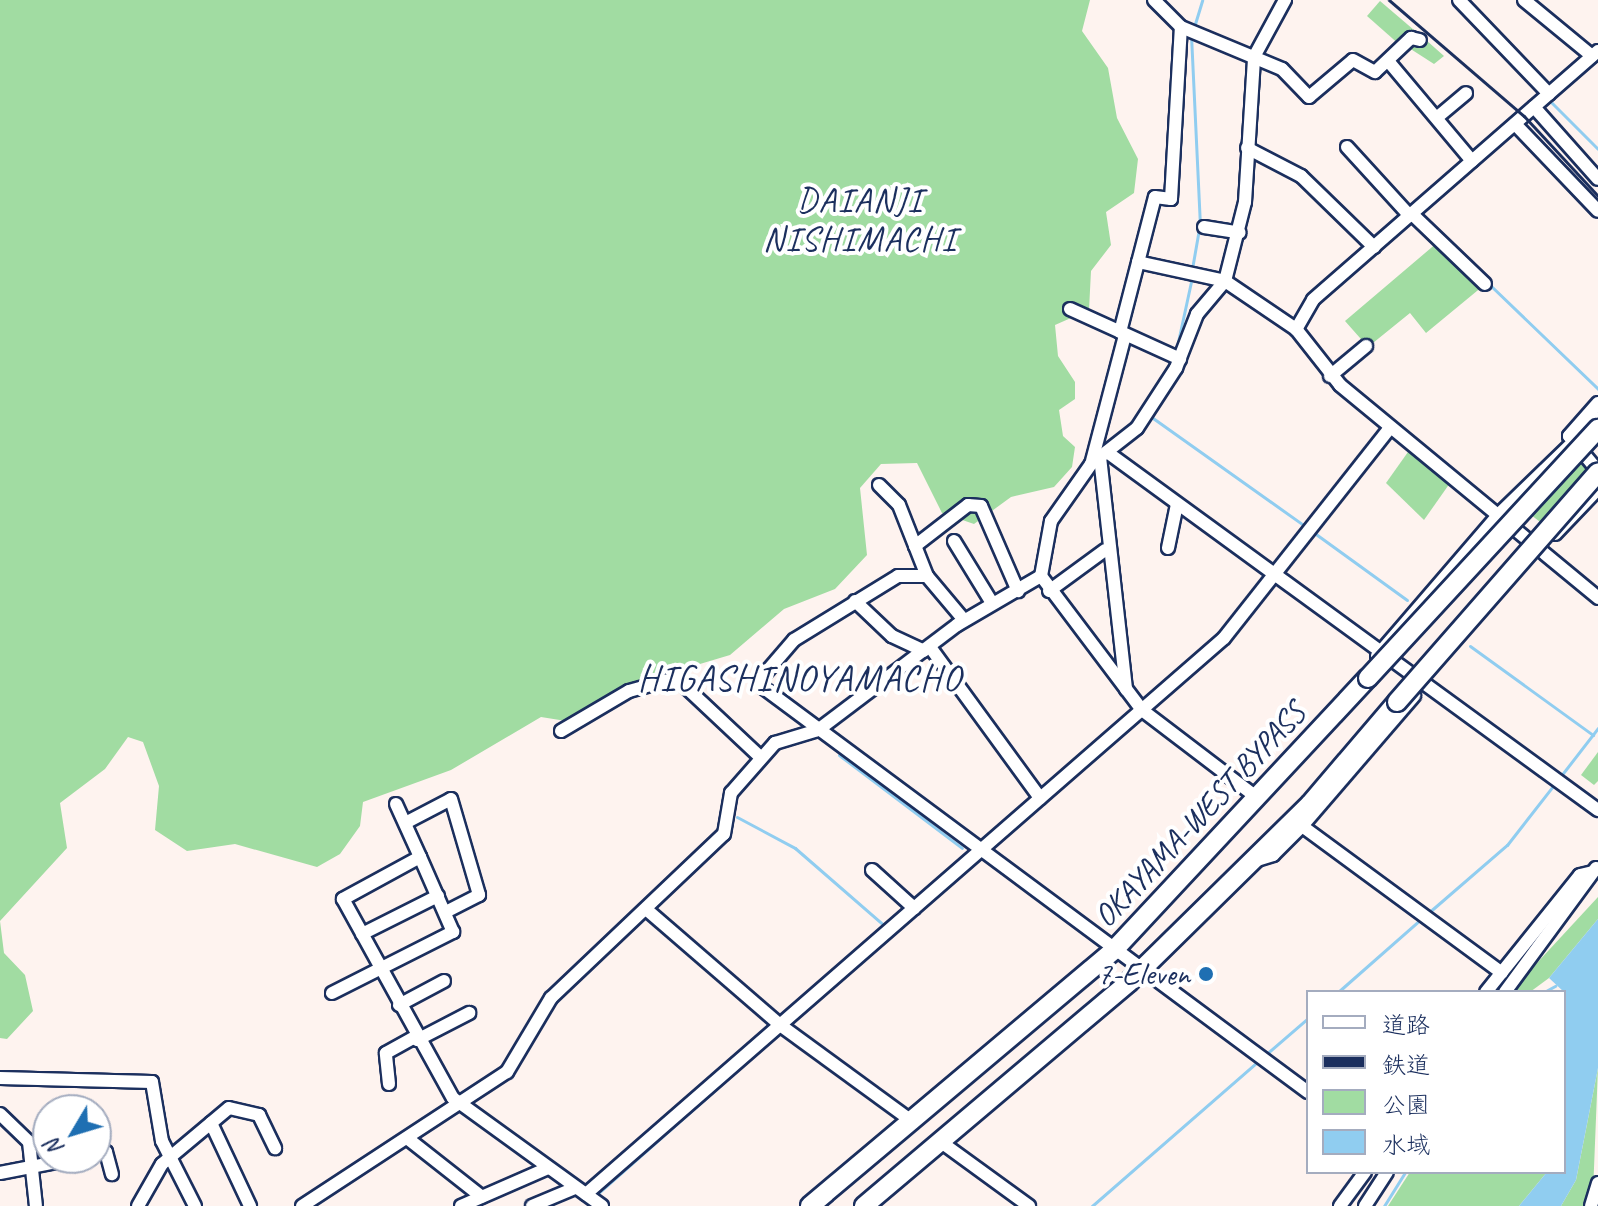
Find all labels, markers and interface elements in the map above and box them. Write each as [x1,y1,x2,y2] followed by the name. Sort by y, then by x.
[763,179,957,258] district label: DAIANJI NISHIMACHI
[639,657,961,701] district label: HIGASHINOYAMACHO
[1086,695,1314,935] street label: OKAYAMA-WEST BYPASS
[1097,955,1190,993] place label: 7-Eleven
[1197,965,1215,983] marker: 7-Eleven
[1306,990,1566,1174] legend
[1382,1010,1430,1040] text: 道路
[1382,1050,1430,1080] text: 鉄道
[1382,1090,1430,1120] text: 公園
[32,1094,112,1174] north arrow
[1382,1130,1430,1160] text: 水域
[39,1134,70,1162] text: N

